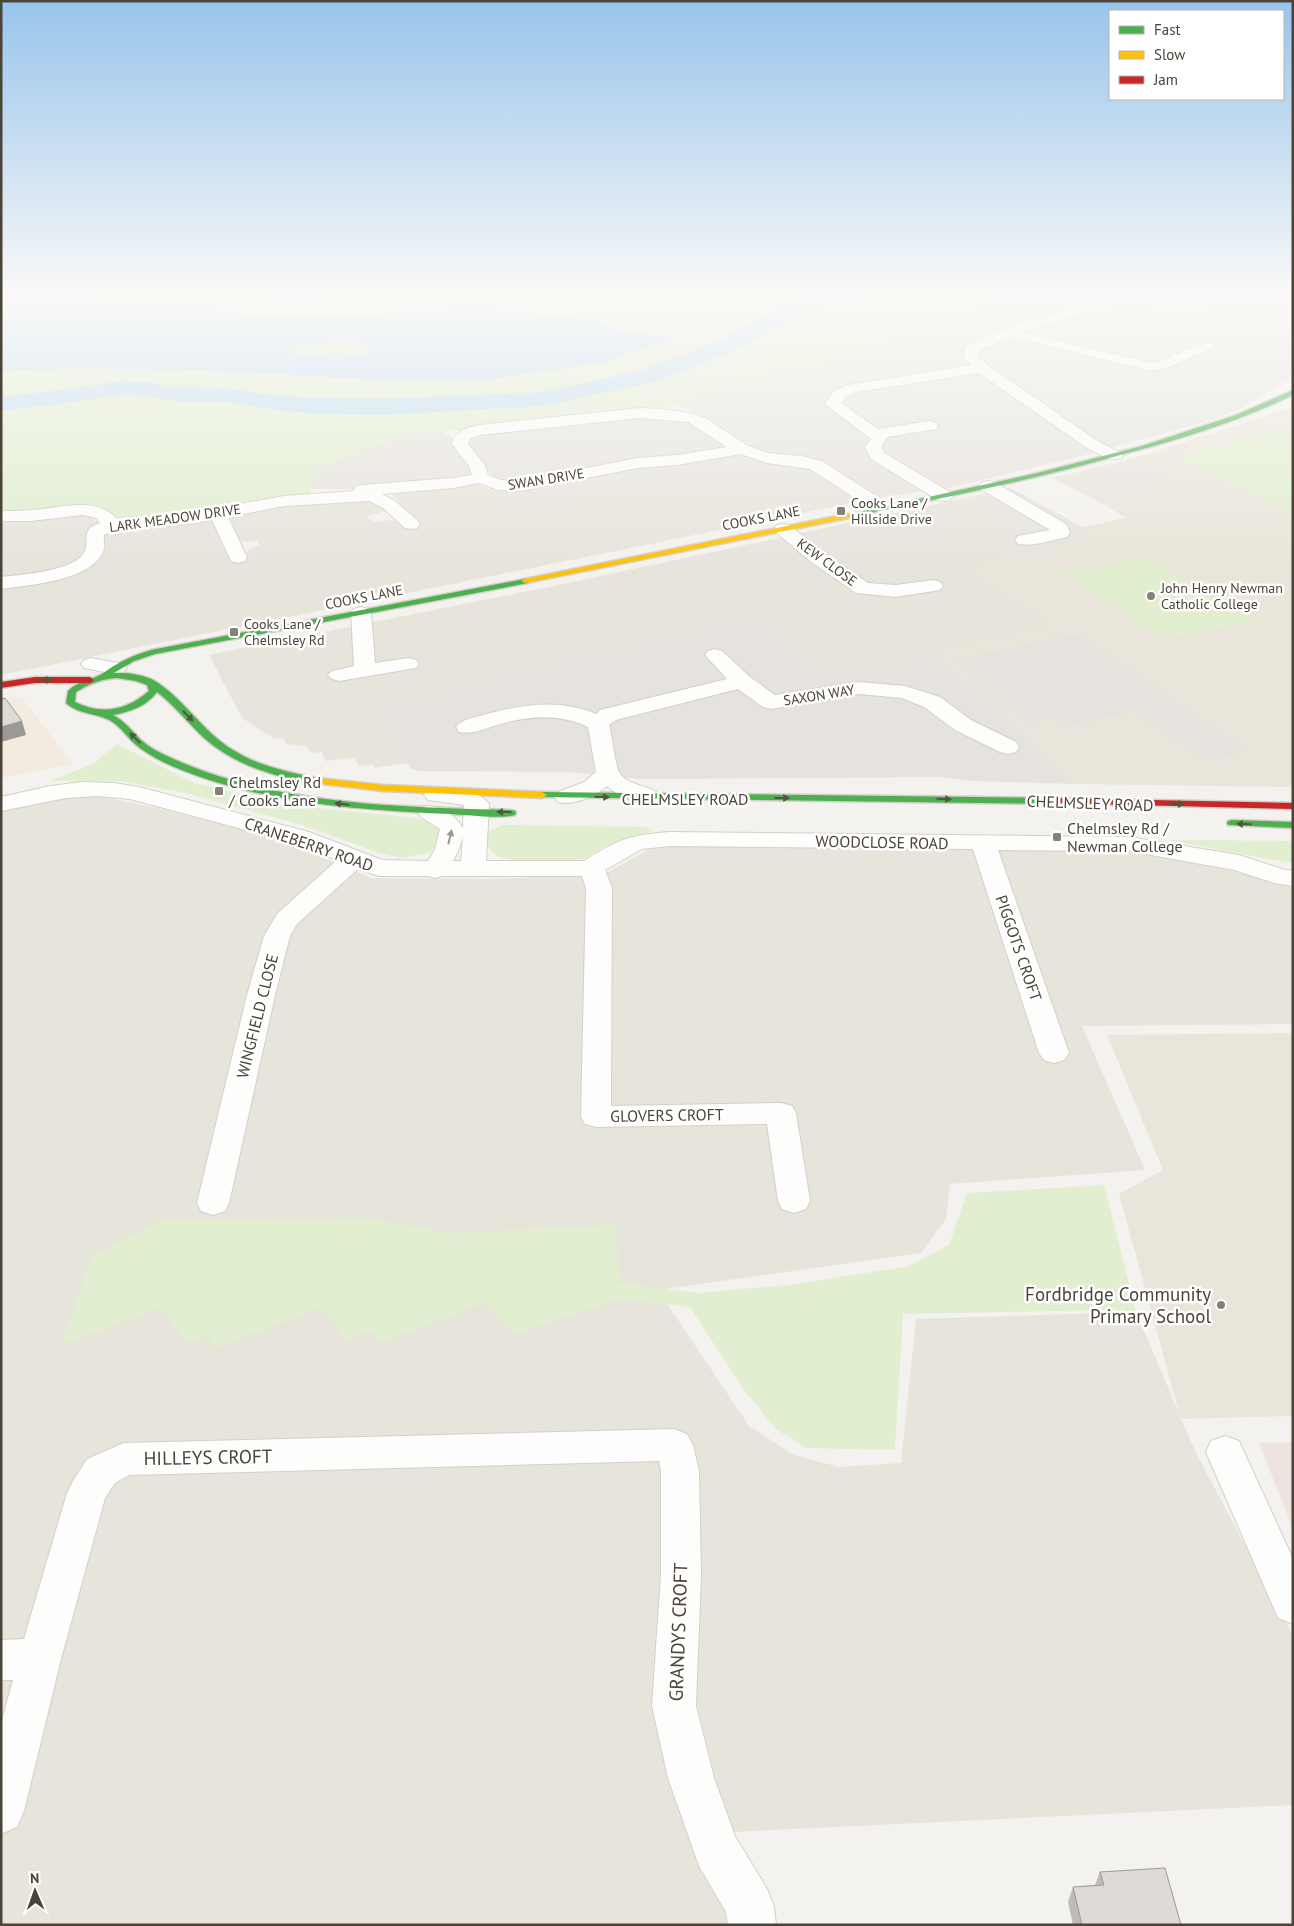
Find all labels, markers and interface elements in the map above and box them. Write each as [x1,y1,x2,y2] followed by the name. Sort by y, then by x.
[1109,10,1284,100] legend
[1154,20,1181,39] text: Fast
[1154,45,1185,64] text: Slow
[1153,70,1178,89] text: Jam
[507,464,585,494] street label: SWAN DRIVE
[851,494,932,528] place label: Cooks Lane / Hillside Drive
[108,500,242,536] street label: LARK MEADOW DRIVE
[721,502,801,534] street label: COOKS LANE
[835,505,847,517] marker: Cooks Lane / Hillside Drive
[793,534,861,590] street label: KEW CLOSE
[1160,579,1283,613] place label: John Henry Newman Catholic College
[324,581,404,613] street label: COOKS LANE
[1145,590,1157,602] marker: John Henry Newman Catholic College
[244,615,325,649] place label: Cooks Lane / Chelmsley Rd
[228,626,240,638] marker: Cooks Lane / Chelmsley Rd
[38,676,54,684] one-way arrow
[782,680,856,710] street label: SAXON WAY
[182,709,194,721] one-way arrow
[129,732,141,744] one-way arrow
[228,772,321,810] place label: Chelmsley Rd / Cooks Lane
[213,785,225,797] marker: Chelmsley Rd / Cooks Lane
[622,789,748,809] street label: CHELMSLEY ROAD
[1026,791,1154,815] street label: CHELMSLEY ROAD
[594,793,610,801] one-way arrow
[774,794,790,802] one-way arrow
[937,795,953,803] one-way arrow
[334,800,350,808] one-way arrow
[1169,800,1185,808] one-way arrow
[496,808,512,816] one-way arrow
[242,813,376,875] street label: CRANEBERRY ROAD
[1067,818,1183,856] place label: Chelmsley Rd / Newman College
[1236,819,1252,827] one-way arrow
[446,829,454,844] one-way arrow
[815,831,949,853] street label: WOODCLOSE ROAD
[1051,831,1063,843] marker: Chelmsley Rd / Newman College
[991,892,1047,1004] street label: PIGGOTS CROFT
[232,952,282,1080] street label: WINGFIELD CLOSE
[610,1104,724,1126] street label: GLOVERS CROFT
[1025,1282,1211,1328] place label: Fordbridge Community Primary School
[1215,1299,1227,1311] marker: Fordbridge Community Primary School
[144,1444,273,1470] street label: HILLEYS CROFT
[664,1562,692,1702] street label: GRANDYS CROFT
[10,1866,60,1916] north arrow
[30,1869,39,1887] text: N

